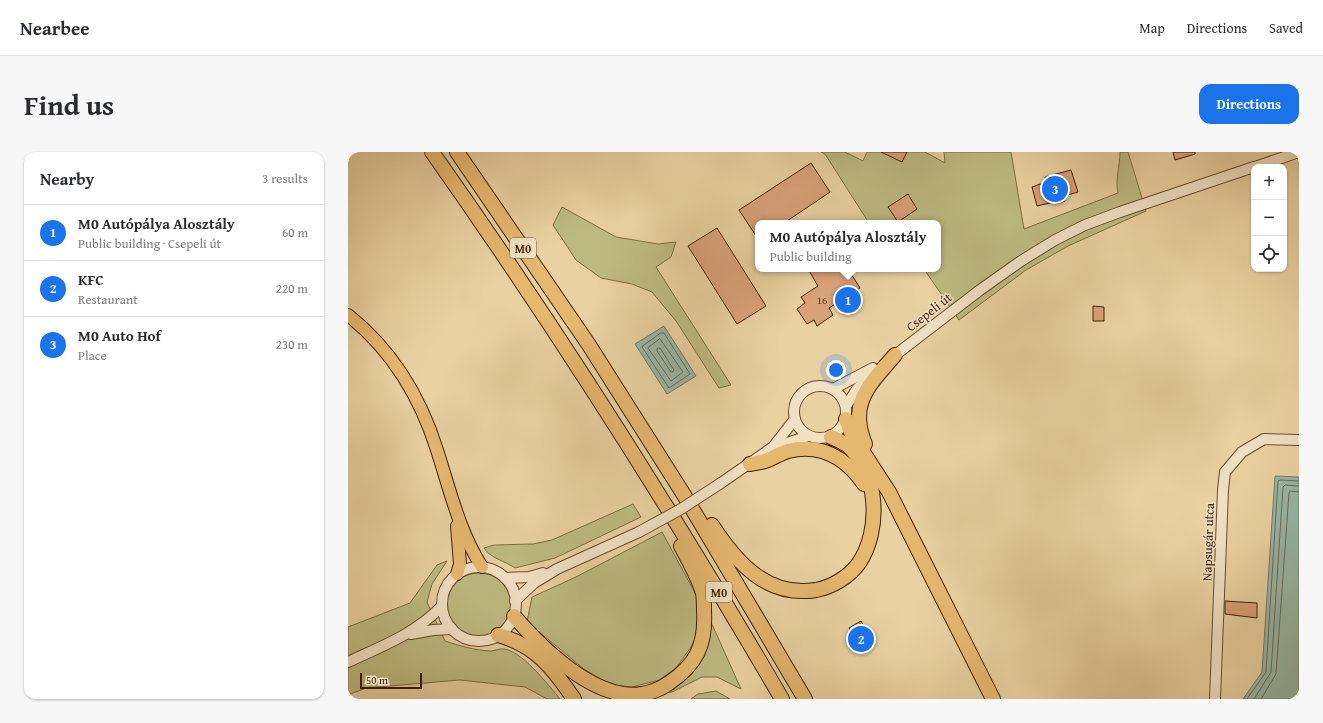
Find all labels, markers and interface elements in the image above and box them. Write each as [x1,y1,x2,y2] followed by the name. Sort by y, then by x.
[20,14,90,42] text: Nearbee
[1139,18,1165,38] text: Map
[1187,18,1247,38] text: Directions
[1269,18,1303,38] text: Saved
[24,84,114,125] text: Find us
[1199,84,1299,124] button: Directions
[1251,164,1287,272] map controls
[1251,164,1287,200] button: +
[40,166,94,191] text: Nearby
[262,169,308,188] text: 3 results
[1042,174,1068,204] pin: 3
[1251,200,1287,236] button: −
[78,213,235,234] text: M0 Autópálya Alosztály
[755,220,941,272] popup
[50,223,56,242] text: 1
[282,223,308,242] text: 60 m
[770,226,926,247] text: M0 Autópálya Alosztály
[78,234,221,253] text: Public building · Csepeli út
[1251,236,1287,272] button: locate
[510,238,536,258] road number: M0
[770,247,852,266] text: Public building
[78,269,104,290] text: KFC
[50,279,56,298] text: 2
[276,279,308,298] text: 220 m
[835,285,861,315] pin: 1
[902,288,956,336] street label: Csepeli út
[78,290,138,309] text: Restaurant
[817,292,827,308] house number: 16
[78,325,161,346] text: M0 Auto Hof
[50,335,56,354] text: 3
[276,335,308,354] text: 230 m
[78,346,107,365] text: Place
[826,360,846,380] your location
[1197,502,1219,581] street label: Napsugár utca
[706,582,732,602] road number: M0
[848,624,874,654] pin: 2
[360,671,422,690] scale bar
[366,672,388,688] text: 50 m

